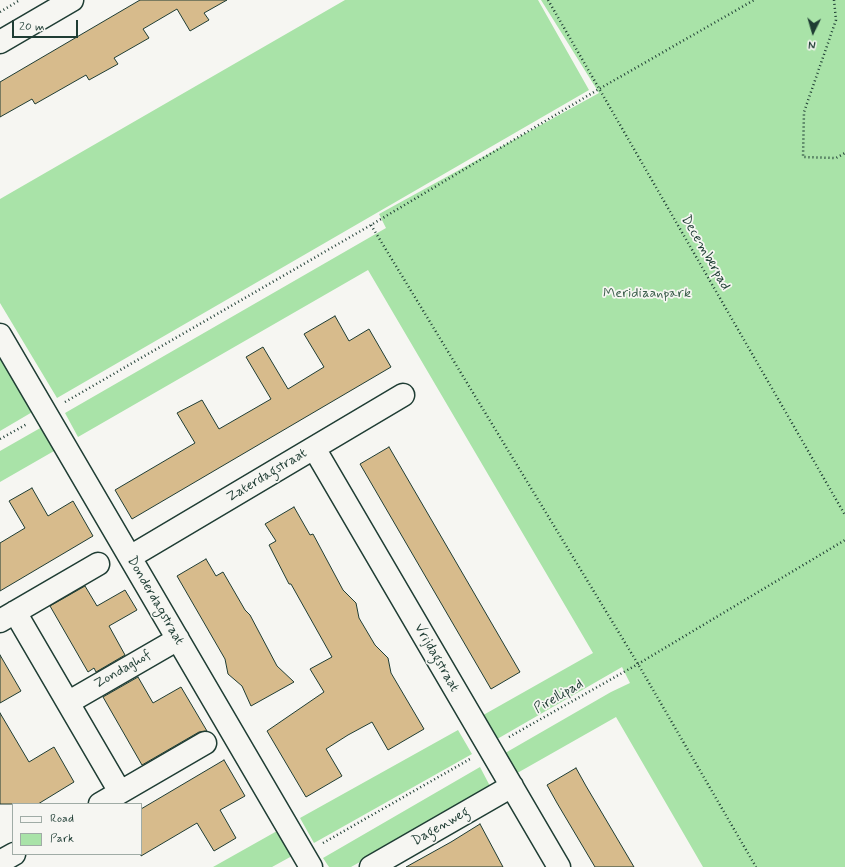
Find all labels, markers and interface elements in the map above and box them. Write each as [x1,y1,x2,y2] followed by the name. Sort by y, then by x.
[14,12,80,38] scale bar
[793,12,833,52] north arrow
[19,19,45,35] text: 20 m
[808,37,816,51] text: N
[677,213,733,293] street label: Decemberpad
[603,286,691,302] park label: Meridiaanpark
[224,445,310,507] street label: Zaterdagstraat
[123,554,187,648] street label: Donderdagstraat
[410,621,462,695] street label: Vrijdagstraat
[92,647,154,693] street label: Zondaghof
[531,676,587,718] street label: Pirellipad
[12,803,142,855] legend
[409,804,473,850] street label: Dagenweg
[50,811,74,827] text: Road
[50,831,74,847] text: Park

